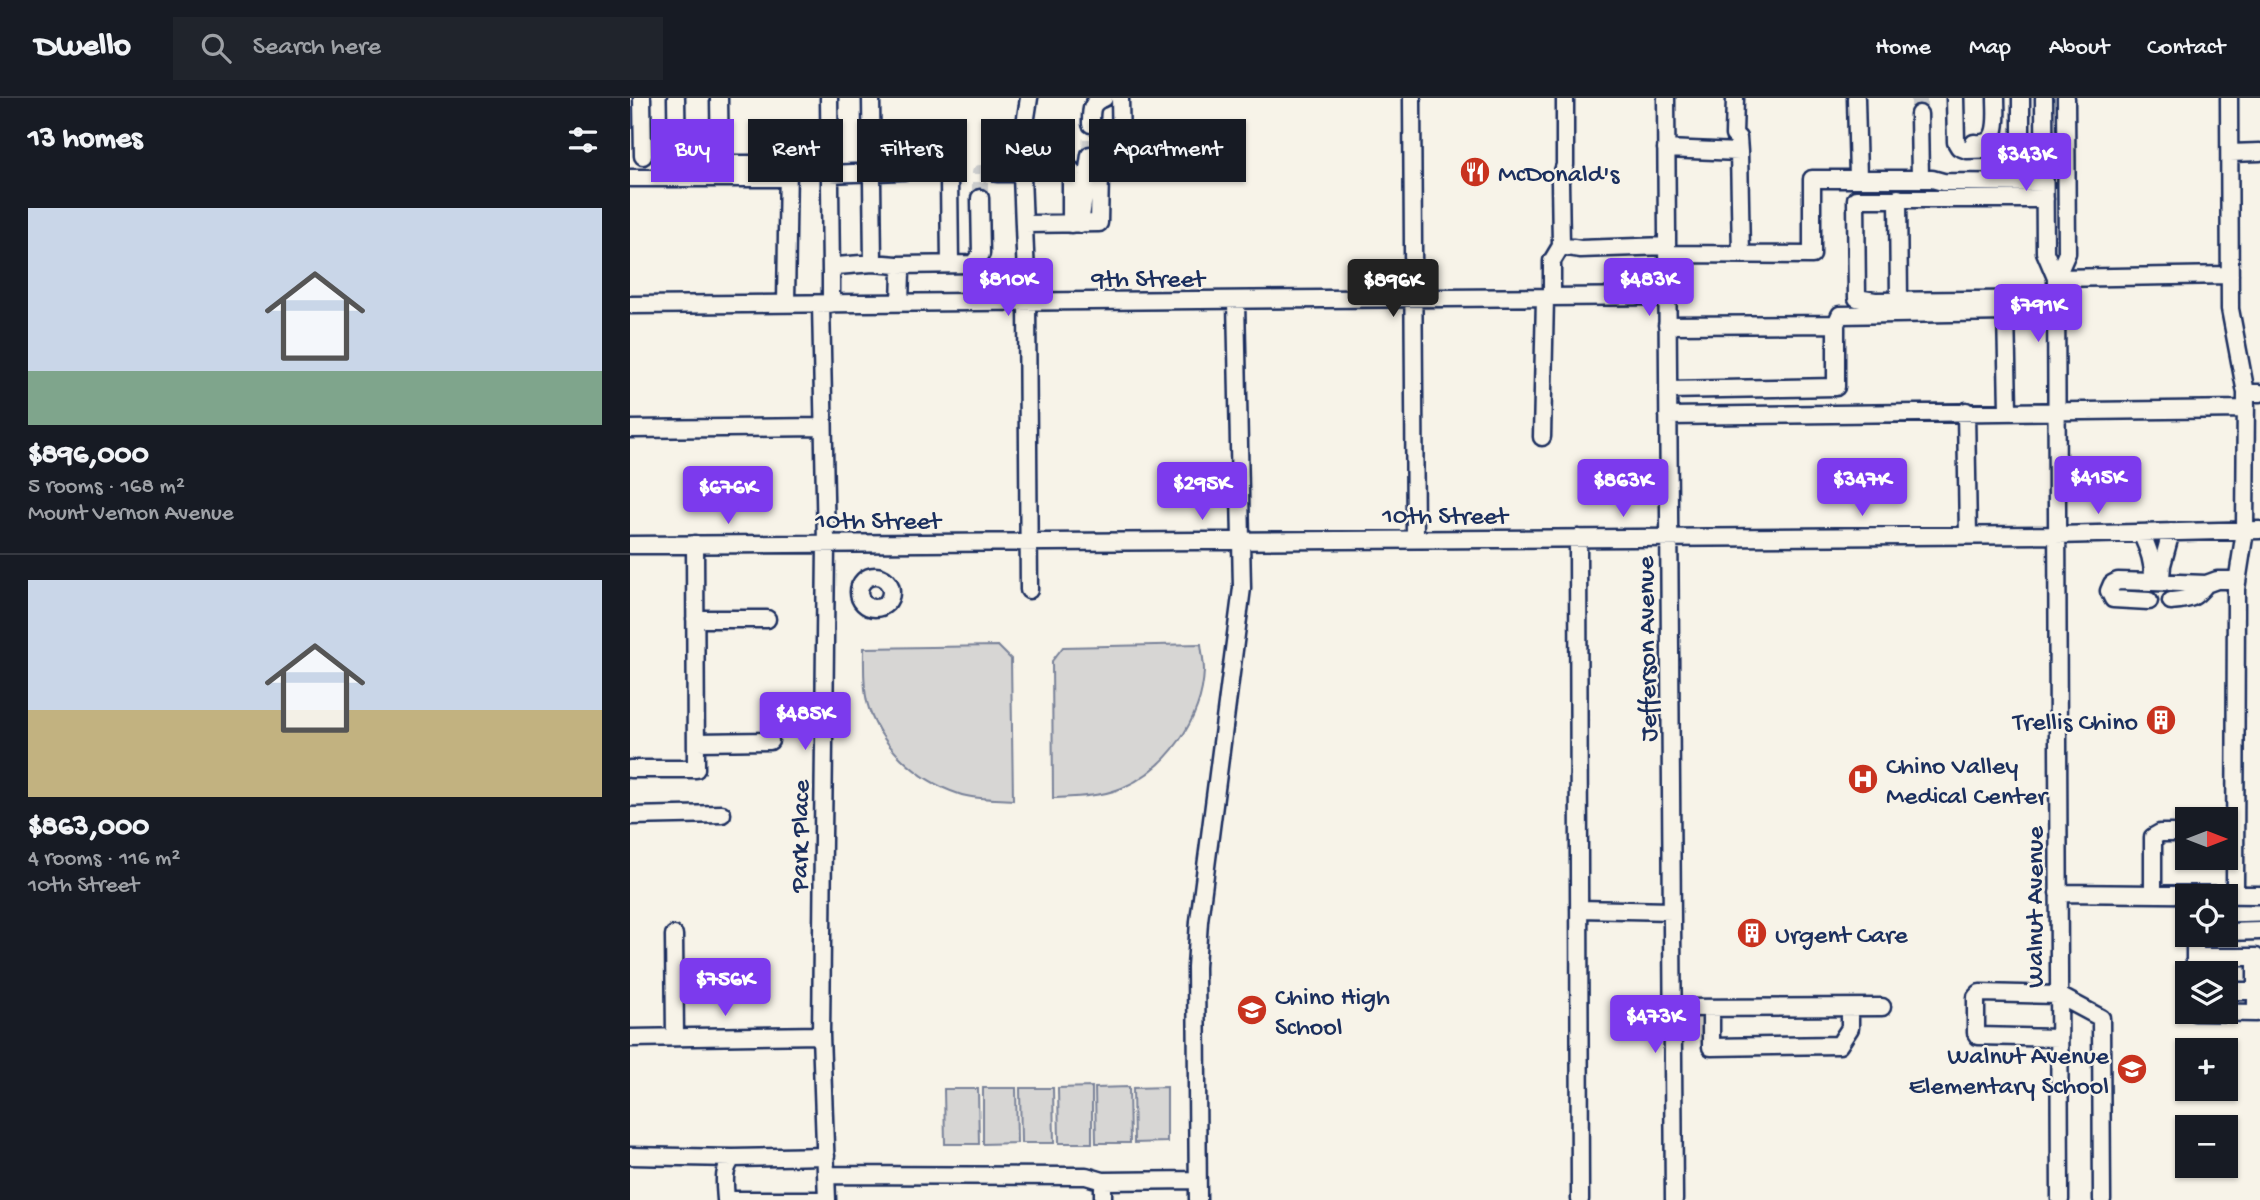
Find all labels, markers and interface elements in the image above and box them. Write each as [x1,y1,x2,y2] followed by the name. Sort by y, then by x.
[173,17,663,80] search box
[35,29,131,67] text: Dwello
[197,29,235,67] icon: search
[253,33,381,64] text: Search here
[1875,34,1931,63] text: Home
[1969,34,2011,63] text: Map
[2049,34,2109,63] text: About
[2147,34,2225,63] text: Contact
[651,119,734,182] chip: Buy
[748,119,843,182] chip: Rent
[857,119,967,182] chip: Filters
[981,119,1075,182] chip: New
[1089,119,1246,182] chip: Apartment
[564,121,602,159] icon: filters
[28,123,142,158] text: 13 homes
[1977,134,2075,193] pin: $343K
[1997,142,2055,169] text: $343K
[1458,155,1492,189] restaurant icon: McDonald's
[1498,161,1621,192] place label: McDonald's
[252,253,378,379] icon: home
[959,258,1057,318] pin: $810K
[1600,258,1698,318] pin: $483K
[1344,260,1442,319] pin: $896K
[1090,266,1207,297] street label: 9th Street
[979,267,1037,294] text: $810K
[1620,267,1678,294] text: $483K
[1364,268,1422,295] text: $896K
[1989,285,2087,344] pin: $791K
[2010,293,2066,320] text: $791K
[28,439,149,474] text: $896,000
[2049,456,2147,516] pin: $415K
[1813,458,1911,518] pin: $347K
[1574,460,1672,519] pin: $863K
[1153,462,1251,522] pin: $295K
[2070,465,2126,492] text: $415K
[679,466,777,526] pin: $676K
[1833,467,1891,494] text: $347K
[1593,468,1653,495] text: $863K
[1173,471,1231,498] text: $295K
[28,474,185,501] text: 5 rooms · 168 m²
[699,475,757,502] text: $676K
[28,501,234,528] text: Mount Vernon Avenue
[1381,503,1510,534] street label: 10th Street
[814,508,943,539] street label: 10th Street
[1632,555,1667,742] street label: Jefferson Avenue
[252,625,378,751] icon: home
[756,692,854,752] pin: $485K
[776,701,834,728] text: $485K
[2144,703,2178,737] building icon: Trellis Chino
[2011,709,2138,740] place label: Trellis Chino
[1886,753,2049,814] place label: Chino Valley Medical Center
[1846,762,1880,796] hospital icon: Chino Valley Medical Center
[786,779,819,894] street label: Park Place
[2175,807,2238,870] north arrow
[2175,807,2238,1178] map controls
[28,811,149,846] text: $863,000
[2022,826,2053,988] street label: Walnut Avenue
[28,846,180,873] text: 4 rooms · 116 m²
[28,873,139,900] text: 10th Street
[2175,884,2238,947] button: locate
[1735,916,1769,950] building icon: Urgent Care
[1775,922,1908,953] place label: Urgent Care
[676,958,774,1018] pin: $756K
[2175,961,2238,1024] button: layers
[696,967,754,994] text: $756K
[1275,984,1390,1045] place label: Chino High School
[1235,993,1269,1027] school or university icon: Chino High School
[1606,996,1704,1055] pin: $473K
[1626,1004,1684,1031] text: $473K
[2175,1038,2238,1101] button: +
[1909,1043,2110,1104] place label: Walnut Avenue Elementary School
[2115,1052,2149,1086] school or university icon: Walnut Avenue Elementary School
[2175,1115,2238,1178] button: −

